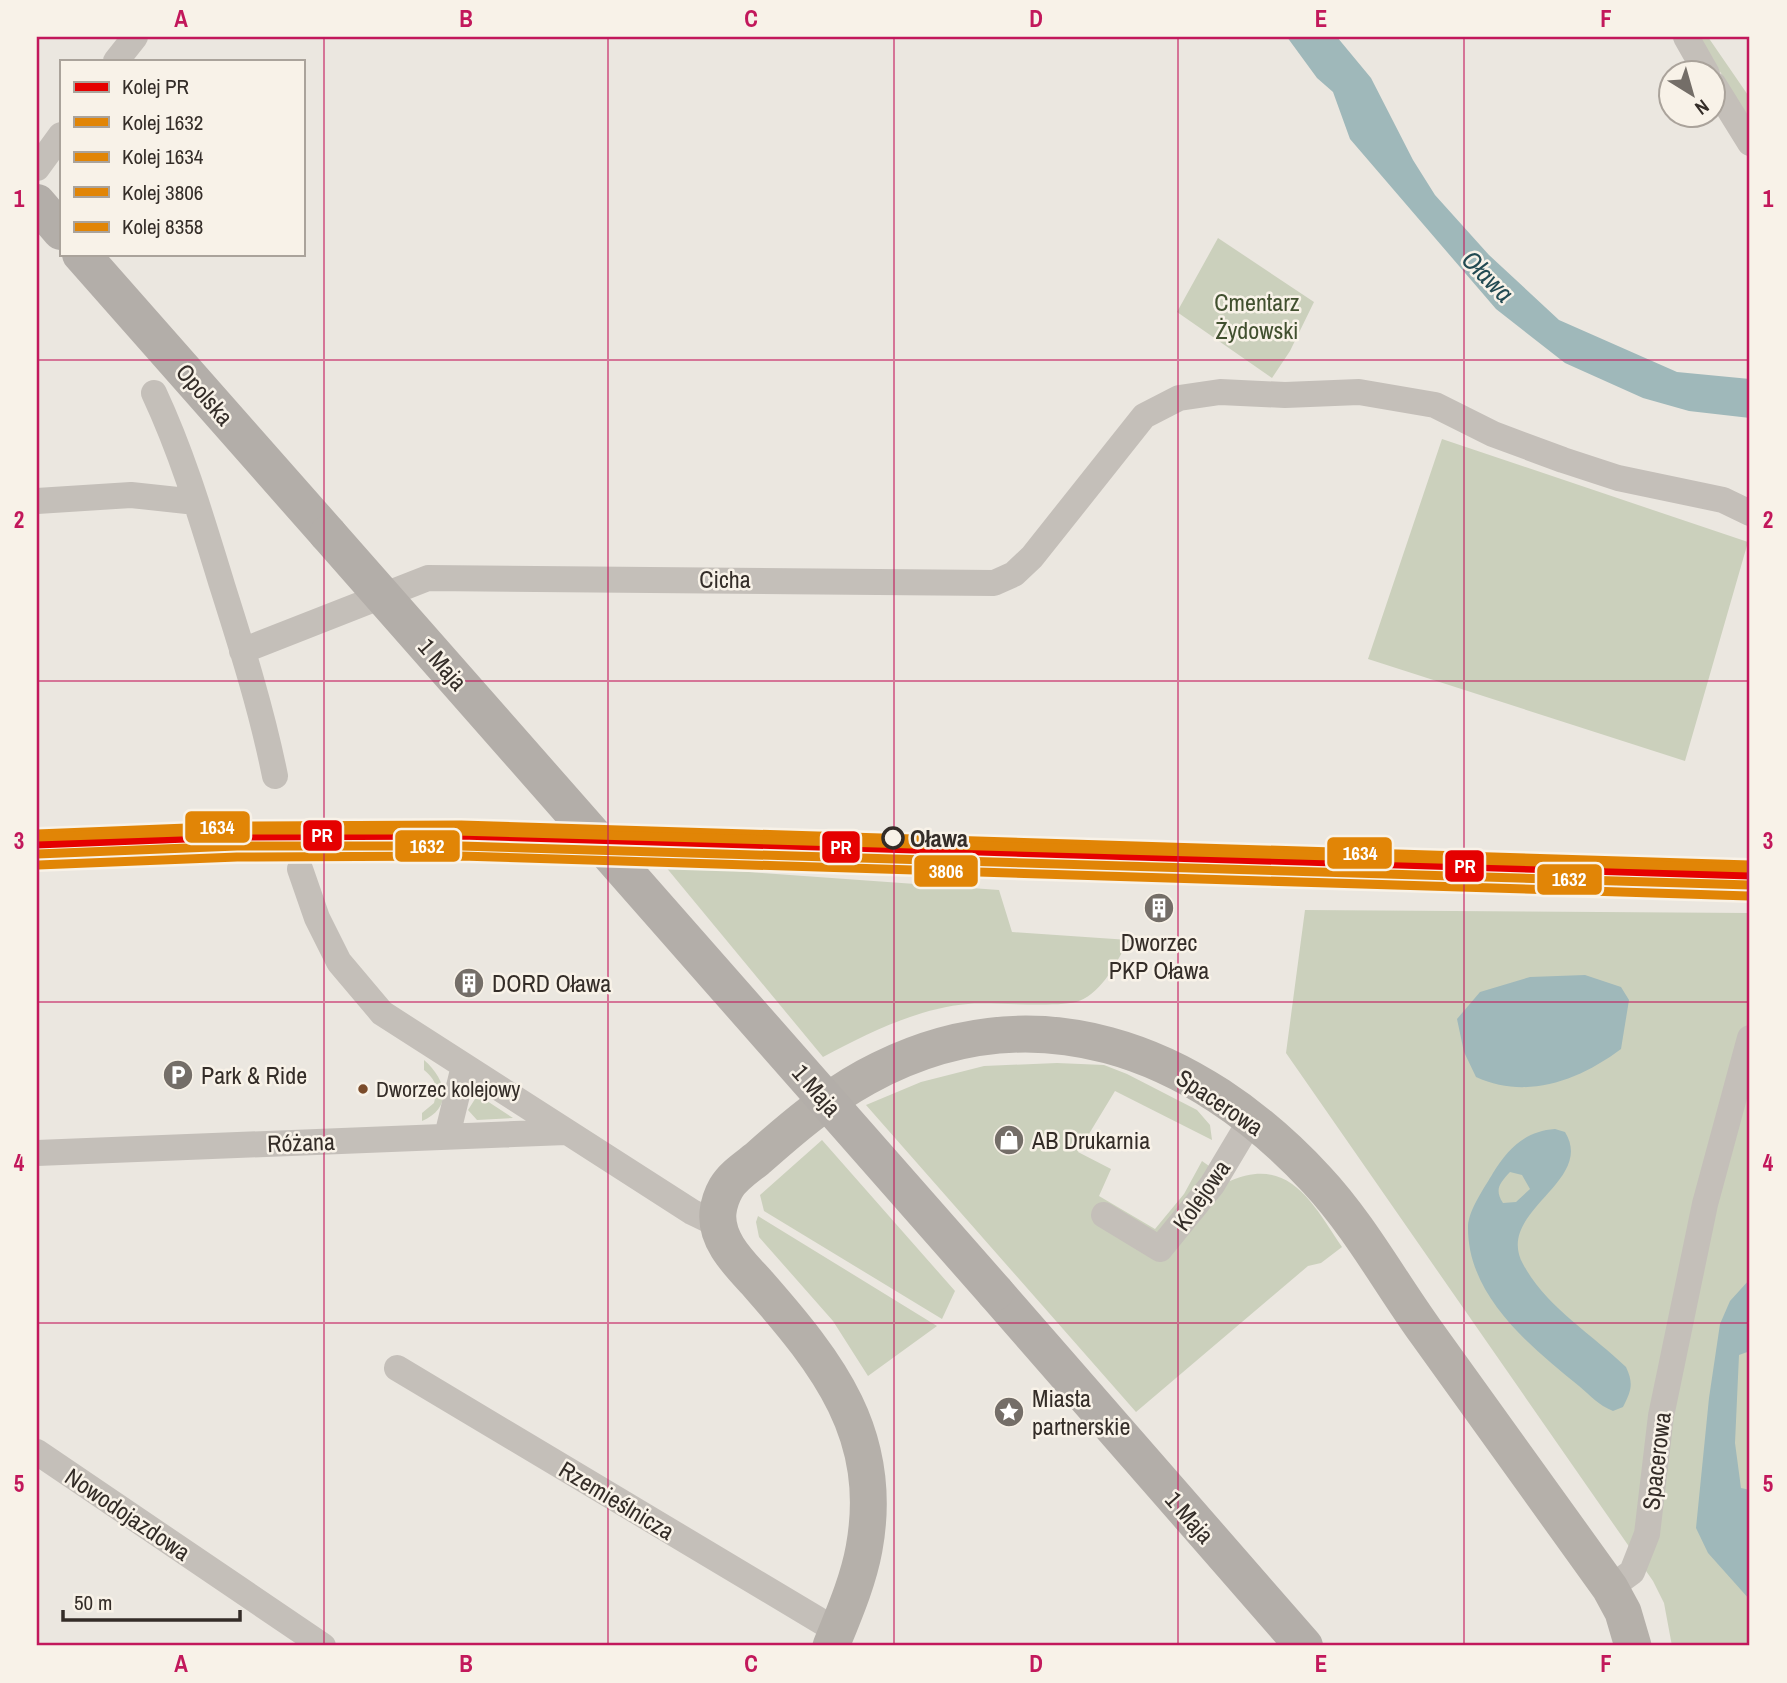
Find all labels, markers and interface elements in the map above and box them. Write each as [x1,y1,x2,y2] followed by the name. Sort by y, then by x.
[174,3,188,34] text: A
[459,3,473,34] text: B
[744,3,758,34] text: C
[1029,3,1043,34] text: D
[1315,3,1327,34] text: E
[1600,3,1612,34] text: F
[60,60,304,256] legend
[1658,60,1728,130] north arrow
[122,72,189,101] text: Kolej PR
[1690,94,1715,121] text: N
[122,108,203,137] text: Kolej 1632
[122,142,204,171] text: Kolej 1634
[122,178,203,207] text: Kolej 3806
[14,183,25,214] text: 1
[1763,183,1774,214] text: 1
[122,212,203,241] text: Kolej 8358
[1454,242,1522,310] water label: Oława
[1214,286,1300,346] park label: Cmentarz Żydowski
[169,356,241,432] street label: Opolska
[14,504,24,535] text: 2
[1763,504,1773,535] text: 2
[699,563,751,595] street label: Cicha
[412,631,474,697] street label: 1 Maja
[184,810,251,844] line badge: 1634
[200,814,235,840] text: 1634
[302,819,343,852] line badge: PR
[311,822,333,848] text: PR
[910,822,968,854] place label: Oława
[14,825,24,856] text: 3
[1763,825,1773,856] text: 3
[882,827,904,849] marker: Oława
[394,829,461,863] line badge: 1632
[821,830,861,864] line badge: PR
[410,833,445,859] text: 1632
[830,834,852,860] text: PR
[1326,836,1393,870] line badge: 1634
[1343,840,1378,866] text: 1634
[1444,849,1485,883] line badge: PR
[1454,853,1476,879] text: PR
[913,854,979,888] line badge: 3806
[929,858,964,884] text: 3806
[1536,863,1603,896] line badge: 1632
[1552,866,1587,892] text: 1632
[1142,891,1176,925] building icon: Dworzec PKP Oława
[1109,926,1209,986] place label: Dworzec PKP Oława
[452,966,486,1000] building icon: DORD Oława
[492,967,611,999] place label: DORD Oława
[786,1057,848,1123] street label: 1 Maja
[161,1058,195,1092] parking icon: Park & Ride
[201,1059,307,1091] place label: Park & Ride
[1170,1061,1270,1143] street label: Spacerowa
[376,1074,520,1104] place label: Dworzec kolejowy
[356,1082,370,1096] marker: Dworzec kolejowy
[992,1123,1026,1157] shop icon: AB Drukarnia
[1031,1124,1150,1156] place label: AB Drukarnia
[267,1125,336,1159] street label: Różana
[14,1147,25,1178] text: 4
[1763,1147,1774,1178] text: 4
[1165,1153,1237,1237] street label: Kolejowa
[1032,1382,1130,1442] place label: Miasta partnerskie
[992,1395,1026,1429] place icon: Miasta partnerskie
[1634,1410,1678,1512] street label: Spacerowa
[553,1453,681,1547] street label: Rzemieślnicza
[59,1460,197,1568] street label: Nowodojazdowa
[14,1468,24,1499] text: 5
[1763,1468,1773,1499] text: 5
[1159,1484,1221,1550] street label: 1 Maja
[63,1578,240,1622] scale bar
[74,1588,112,1617] text: 50 m
[174,1648,188,1679] text: A
[459,1648,473,1679] text: B
[744,1648,758,1679] text: C
[1029,1648,1043,1679] text: D
[1315,1648,1327,1679] text: E
[1600,1648,1612,1679] text: F

